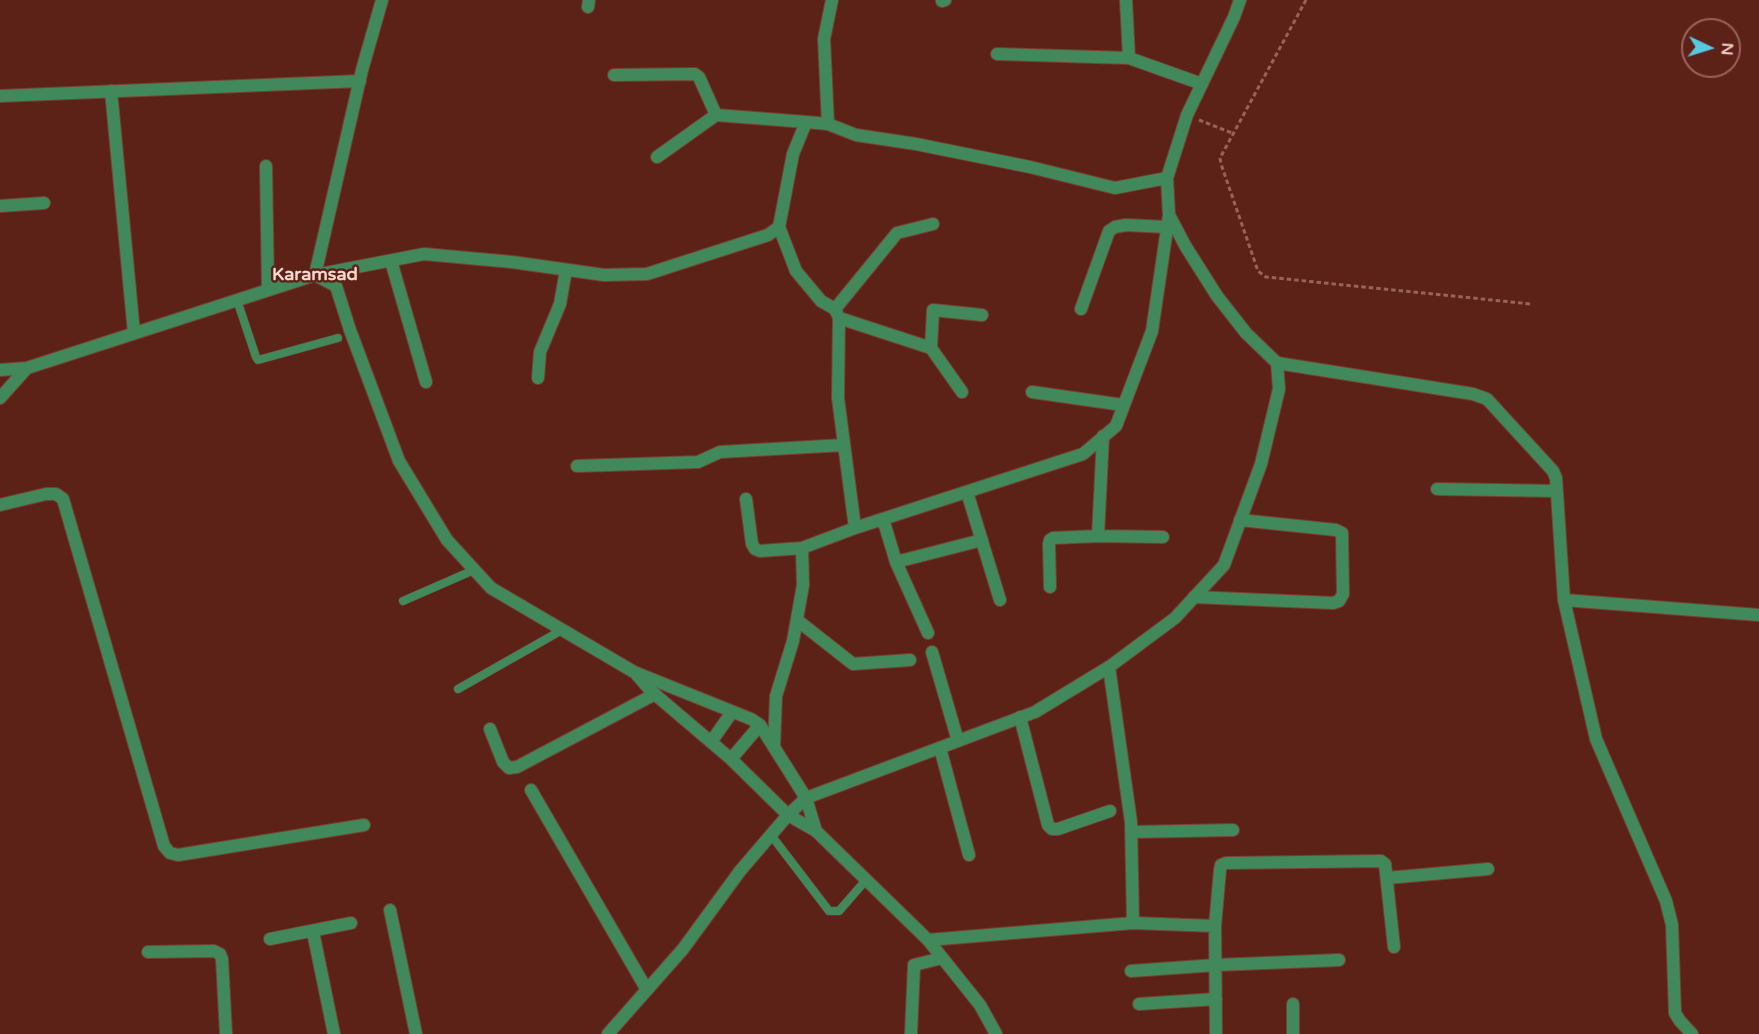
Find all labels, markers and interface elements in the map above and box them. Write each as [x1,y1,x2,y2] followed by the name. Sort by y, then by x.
[1681,18,1741,78] north arrow
[1717,42,1737,56] text: N
[272,264,358,286] district label: Karamsad

